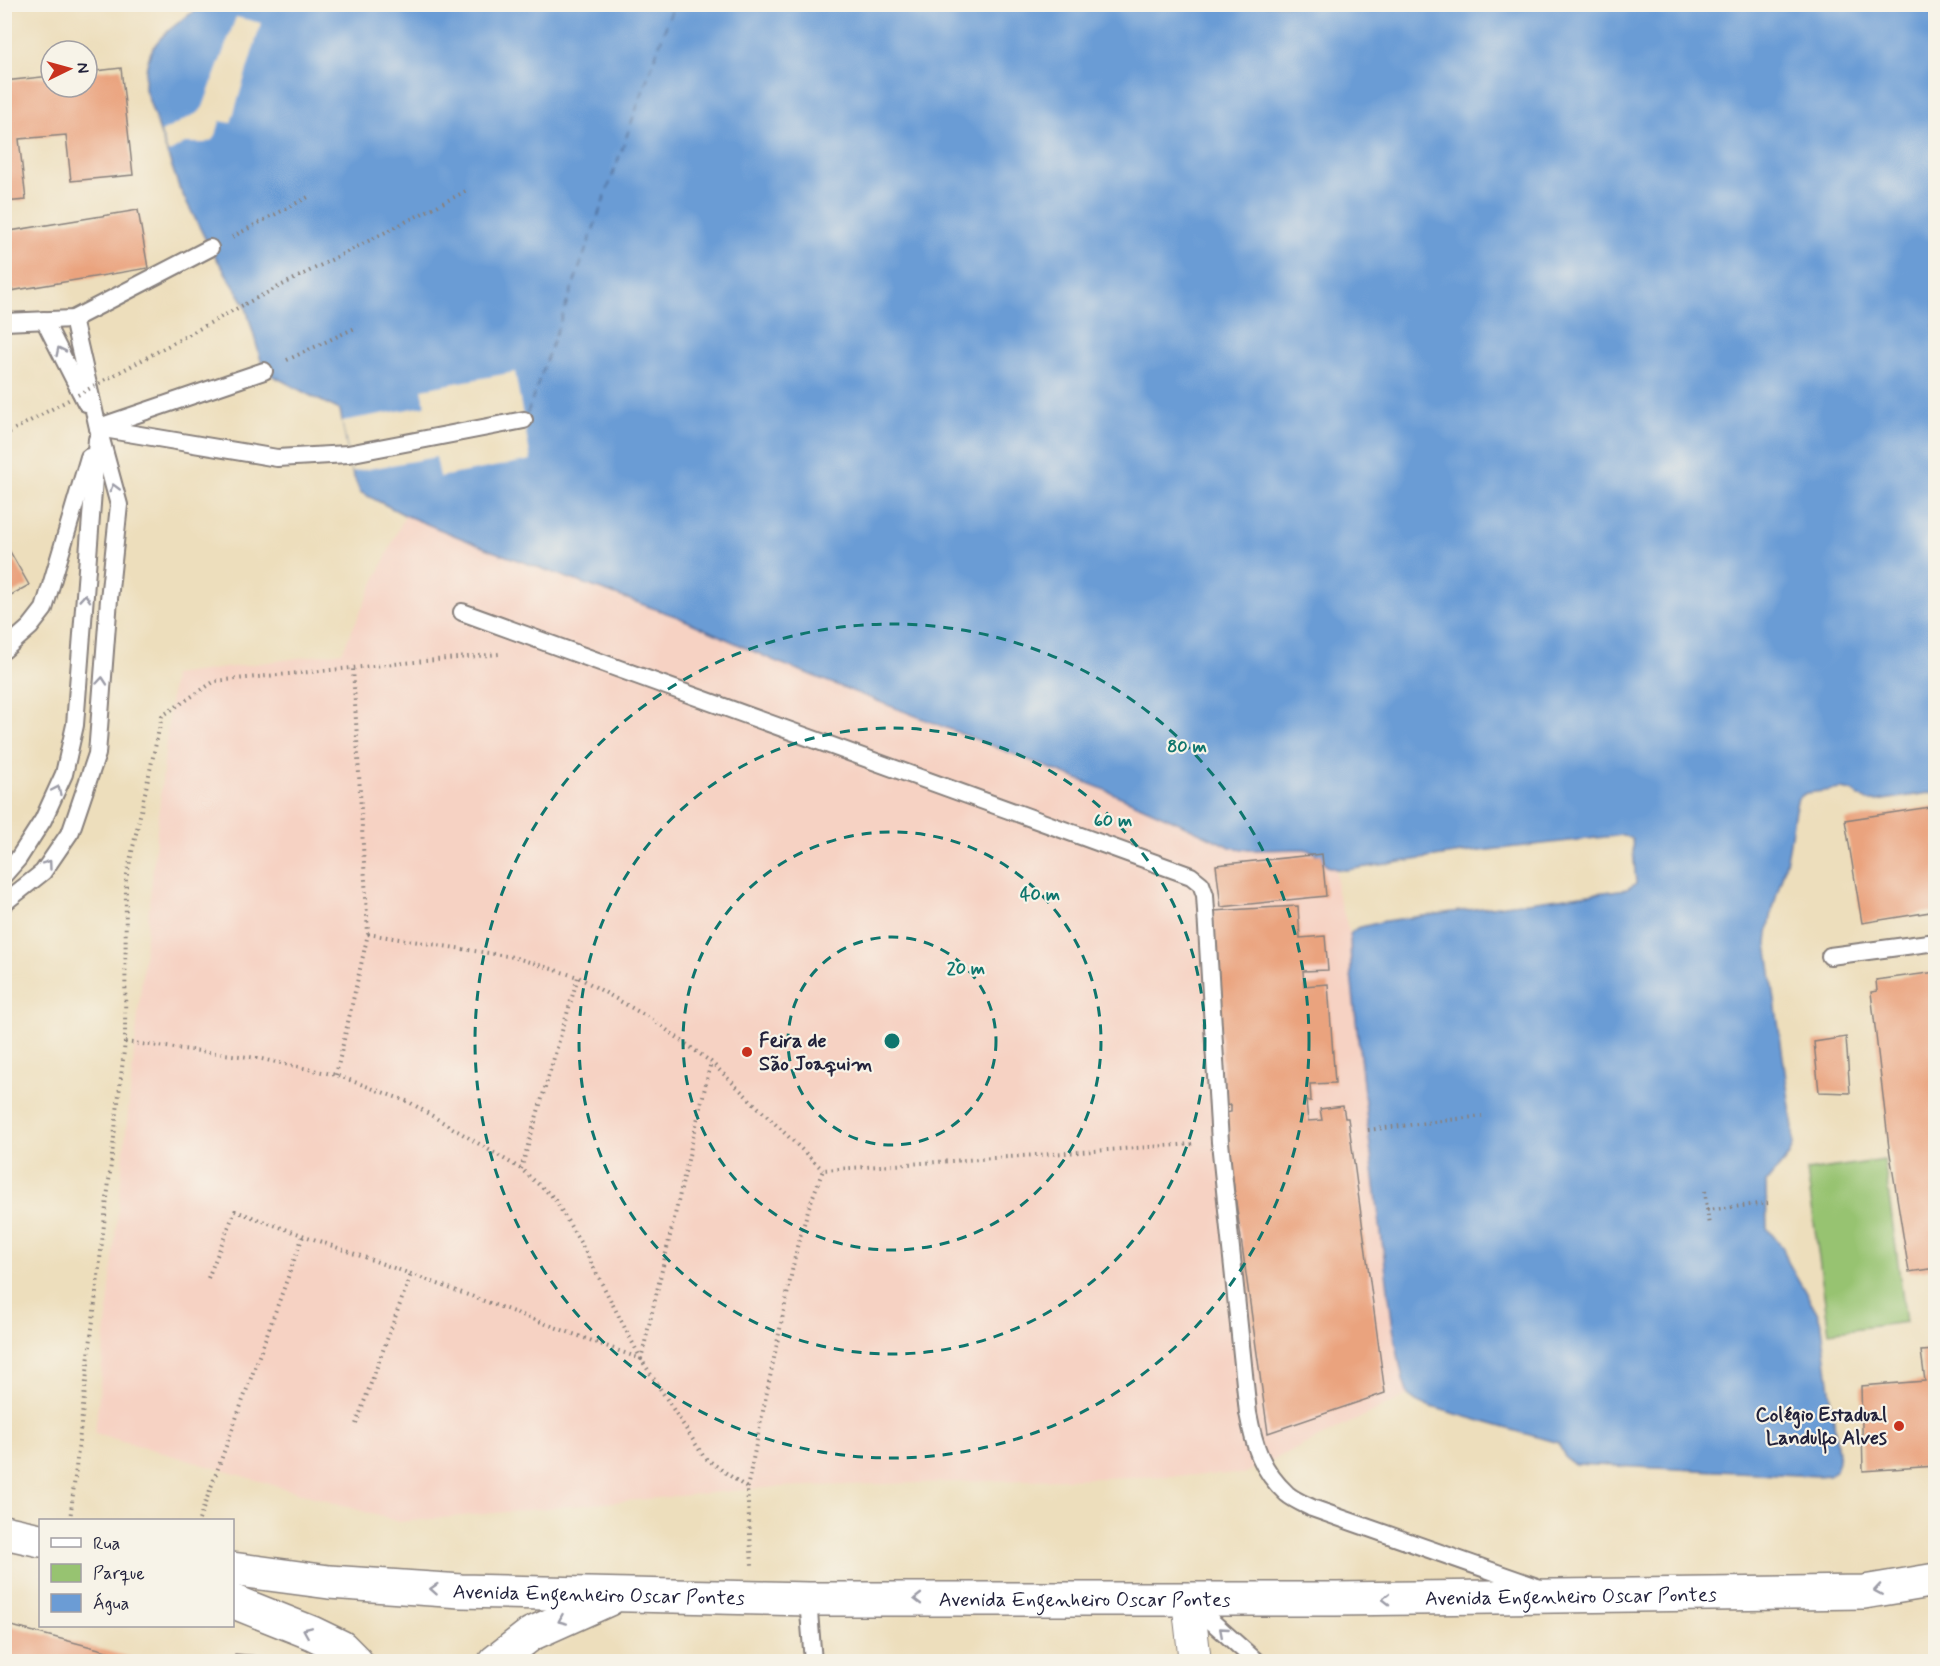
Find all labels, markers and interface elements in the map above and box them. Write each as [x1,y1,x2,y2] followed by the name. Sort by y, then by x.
[39,39,99,99] north arrow
[72,62,93,74] text: N
[56,347,67,358] one-way arrow
[109,483,122,493] one-way arrow
[78,593,91,602] one-way arrow
[95,677,108,686] one-way arrow
[1167,735,1207,759] text: 80 m
[50,785,62,796] one-way arrow
[1094,809,1132,833] text: 60 m
[41,860,52,871] one-way arrow
[1020,883,1060,907] text: 40 m
[947,957,985,981] text: 20 m
[759,1028,873,1078] place label: Feira de São Joaquim
[882,1031,902,1051] centre of rings
[740,1045,754,1059] marker: Feira de São Joaquim
[1756,1402,1887,1454] place label: Colégio Estadual Landulfo Alves
[1892,1419,1906,1433] marker: Colégio Estadual Landulfo Alves
[39,1519,234,1627] legend
[93,1532,120,1556] text: Rua
[93,1562,145,1586] text: Parque
[452,1578,745,1613] street label: Avenida Engenheiro Oscar Pontes
[430,1582,439,1595] one-way arrow
[1425,1582,1717,1614] street label: Avenida Engenheiro Oscar Pontes
[1873,1583,1883,1596] one-way arrow
[939,1587,1231,1616] street label: Avenida Engenheiro Oscar Pontes
[93,1592,129,1616] text: Água
[913,1593,922,1605] one-way arrow
[1381,1593,1390,1605] one-way arrow
[558,1613,569,1625] one-way arrow
[302,1626,313,1638] one-way arrow
[1219,1627,1230,1638] one-way arrow

